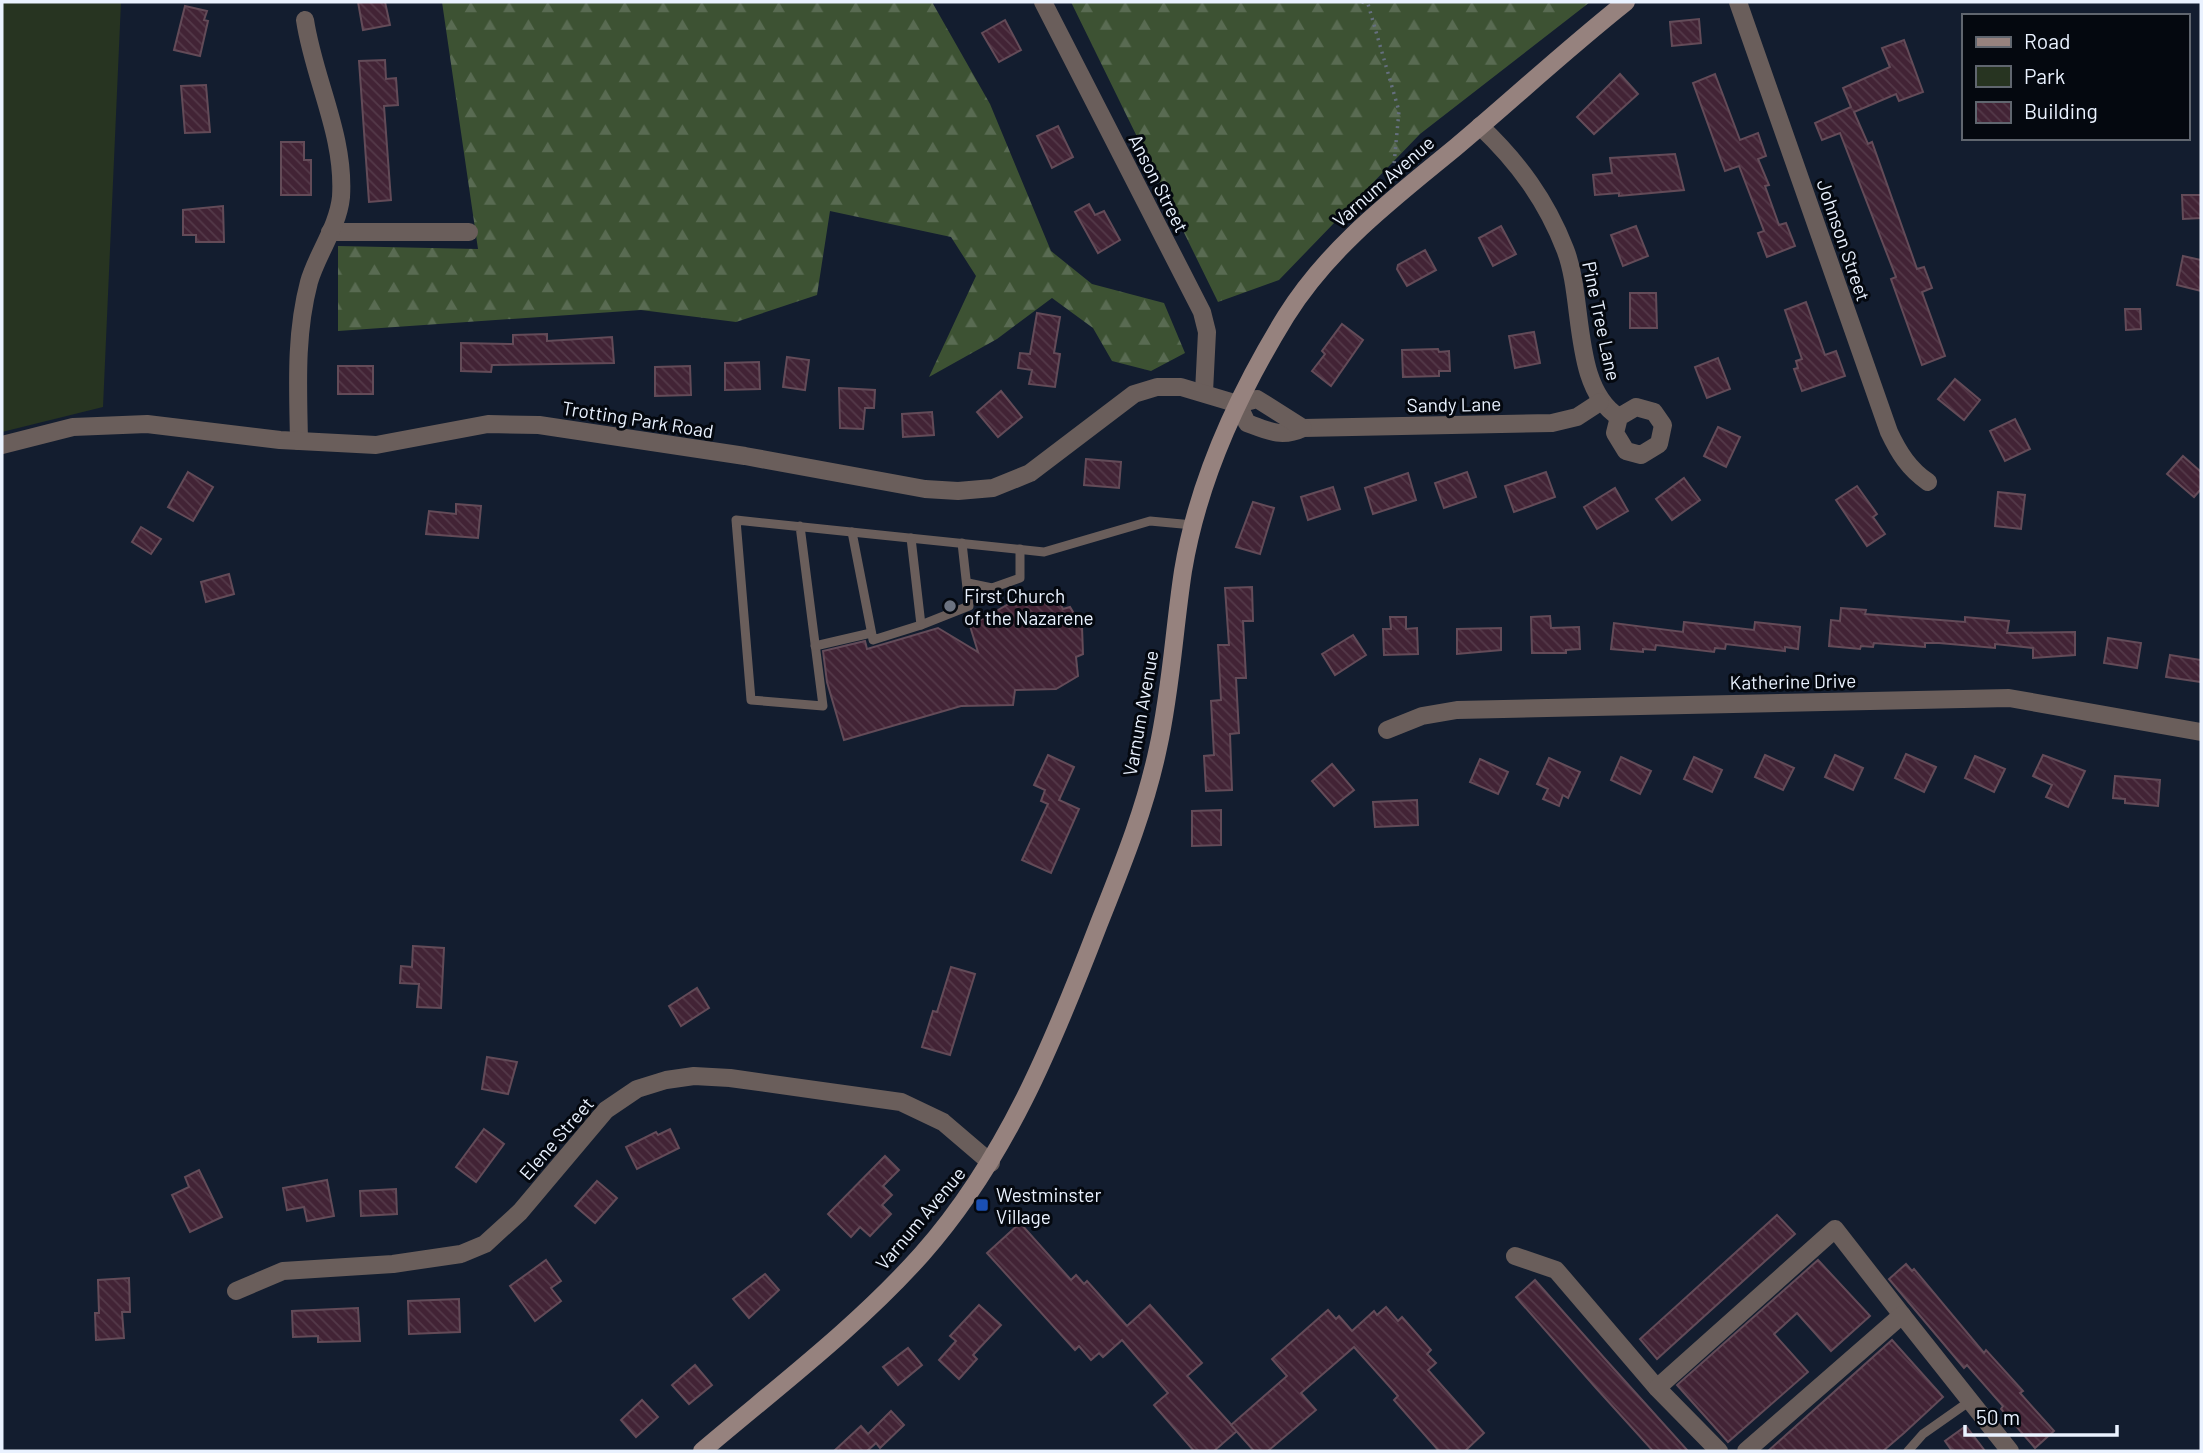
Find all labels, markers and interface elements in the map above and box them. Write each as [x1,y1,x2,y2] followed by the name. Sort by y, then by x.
[1962,14,2189,140] legend
[2024,28,2070,53] text: Road
[2024,63,2065,88] text: Park
[2024,98,2098,123] text: Building
[1124,130,1194,236] street label: Anson Street
[1327,131,1439,231] street label: Varnum Avenue
[1812,176,1876,304] street label: Johnson Street
[1578,259,1626,383] street label: Pine Tree Lane
[1407,392,1501,416] street label: Sandy Lane
[561,396,715,442] street label: Trotting Park Road
[964,584,1094,629] place label: First Church of the Nazarene
[942,598,958,614] marker: First Church of the Nazarene
[1118,648,1162,778] street label: Varnum Avenue
[1730,668,1856,694] street label: Katherine Drive
[514,1092,598,1184] street label: Elene Street
[870,1162,970,1274] street label: Varnum Avenue
[996,1183,1101,1228] place label: Westminster Village
[974,1197,990,1213] marker: Westminster Village
[1965,1394,2117,1438] scale bar
[1976,1404,2020,1429] text: 50 m

